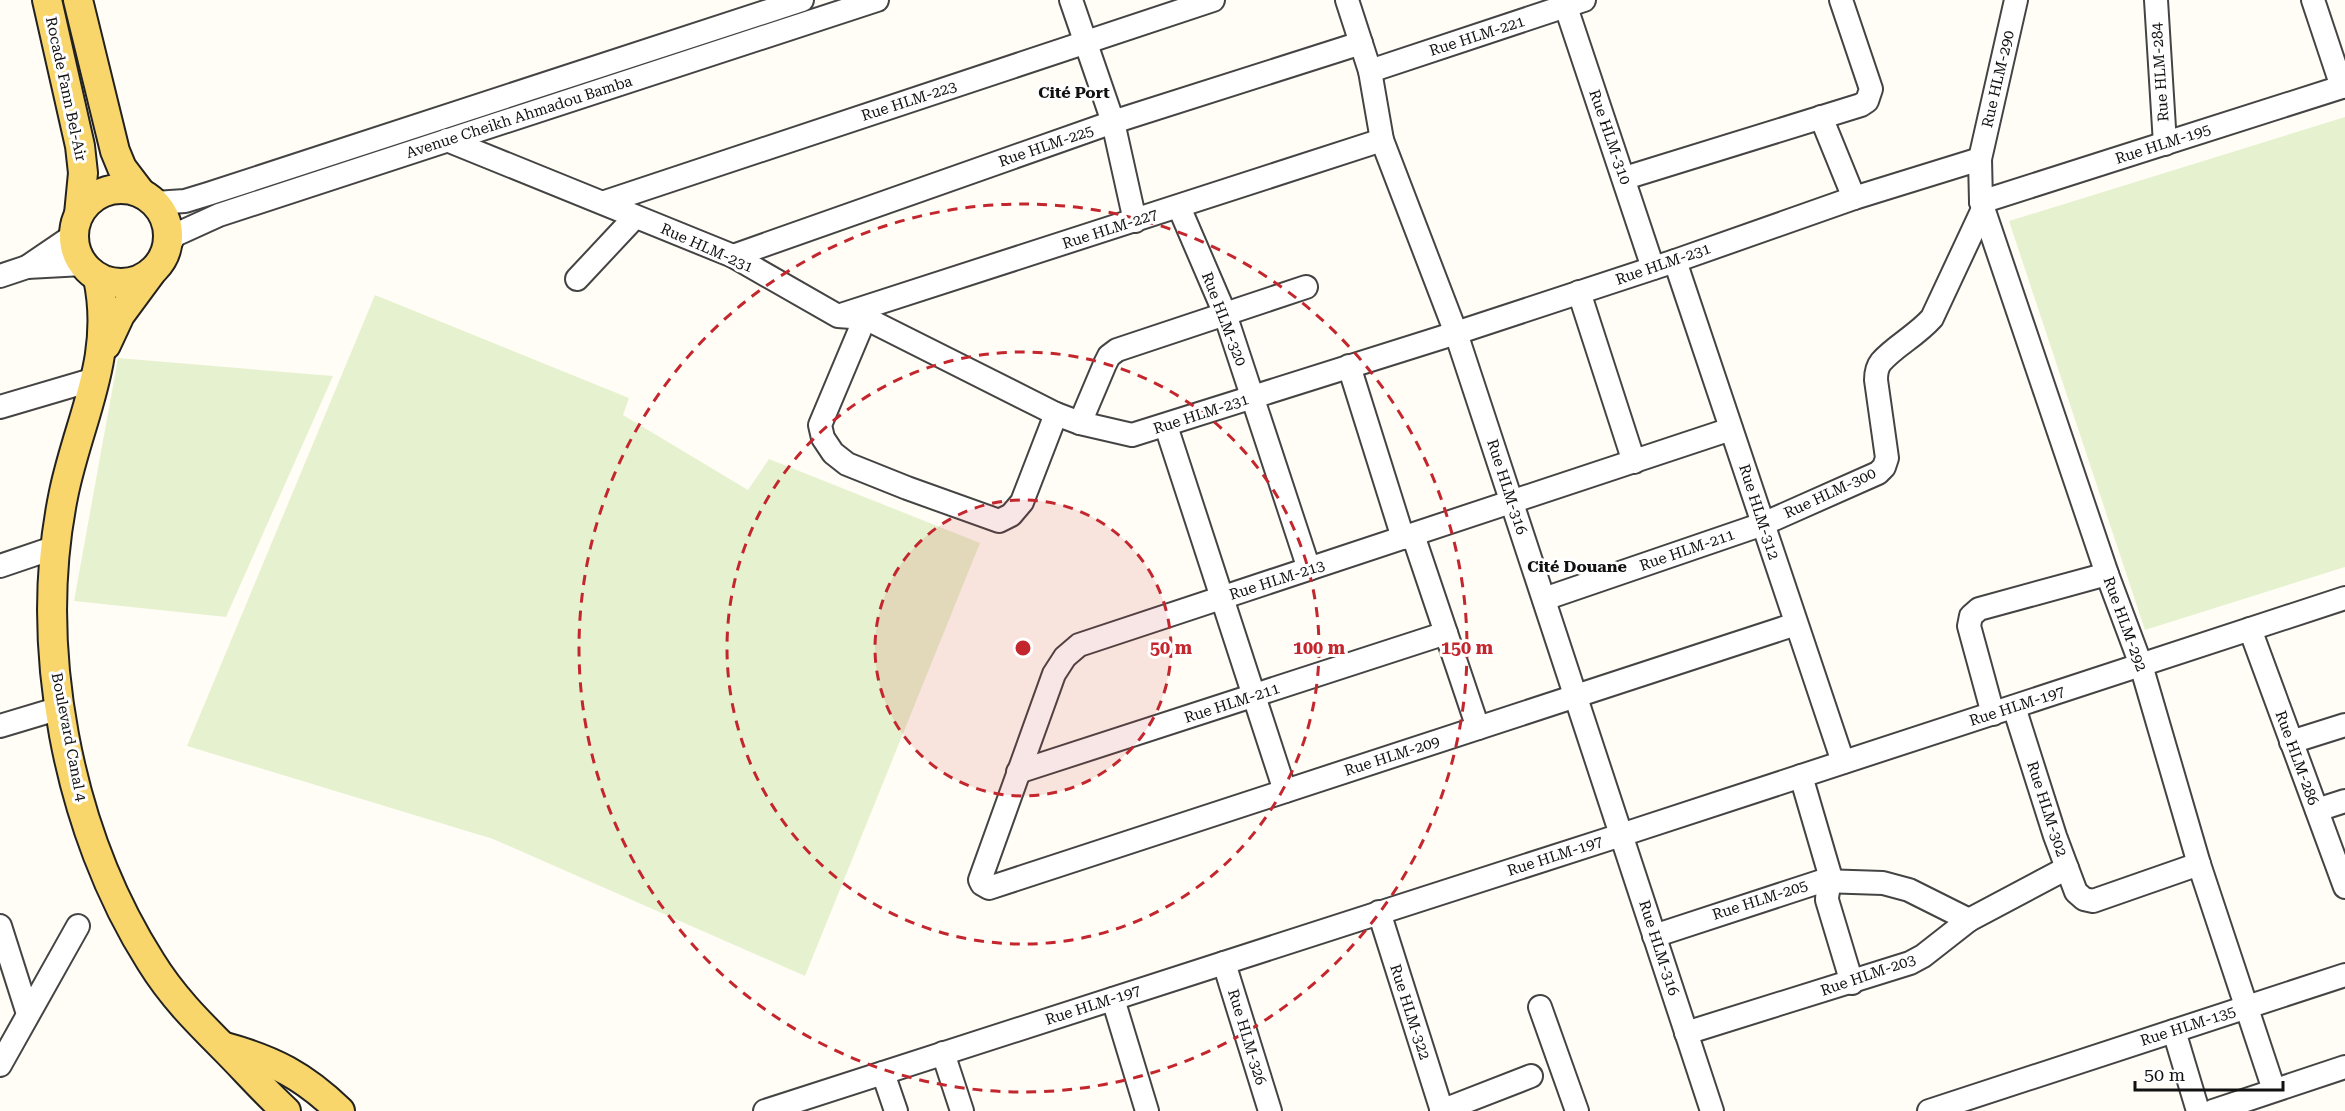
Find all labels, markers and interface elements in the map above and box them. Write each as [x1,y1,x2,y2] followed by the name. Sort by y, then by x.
[1427,12,1527,60] street label: Rue HLM-221
[42,15,90,163] street label: Rocade Fann Bel-Air
[2148,21,2172,122] street label: Rue HLM-284
[1978,29,2018,129] street label: Rue HLM-290
[404,72,634,162] street label: Avenue Cheikh Ahmadou Bamba
[859,77,959,125] street label: Rue HLM-223
[1038,83,1110,102] district label: Cité Port
[1585,87,1635,187] street label: Rue HLM-310
[2113,120,2213,168] street label: Rue HLM-195
[996,121,1096,171] street label: Rue HLM-225
[1060,205,1160,253] street label: Rue HLM-227
[658,220,756,276] street label: Rue HLM-231
[1613,239,1713,289] street label: Rue HLM-231
[1198,269,1250,369] street label: Rue HLM-320
[1151,390,1251,438] street label: Rue HLM-231
[1483,437,1531,537] street label: Rue HLM-316
[1735,462,1783,562] street label: Rue HLM-312
[1781,464,1879,522] street label: Rue HLM-300
[1637,525,1737,575] street label: Rue HLM-211
[1227,556,1327,604] street label: Rue HLM-213
[1527,557,1627,576] district label: Cité Douane
[2100,574,2150,674] street label: Rue HLM-292
[1150,637,1193,658] text: 50 m
[1293,637,1346,658] text: 100 m
[1441,637,1494,658] text: 150 m
[1013,638,1033,658] centre of rings
[48,671,90,804] street label: Boulevard Canal 4
[1182,679,1282,727] street label: Rue HLM-211
[1967,682,2067,730] street label: Rue HLM-197
[2272,708,2322,808] street label: Rue HLM-286
[1342,732,1442,780] street label: Rue HLM-209
[2023,759,2071,859] street label: Rue HLM-302
[1505,832,1605,880] street label: Rue HLM-197
[1710,876,1810,924] street label: Rue HLM-205
[1635,898,1683,998] street label: Rue HLM-316
[1818,950,1918,1000] street label: Rue HLM-203
[1386,962,1434,1062] street label: Rue HLM-322
[1043,981,1143,1029] street label: Rue HLM-197
[1224,987,1270,1087] street label: Rue HLM-326
[2138,1002,2238,1050] street label: Rue HLM-135
[2135,1054,2284,1092] scale bar
[2144,1064,2185,1085] text: 50 m

